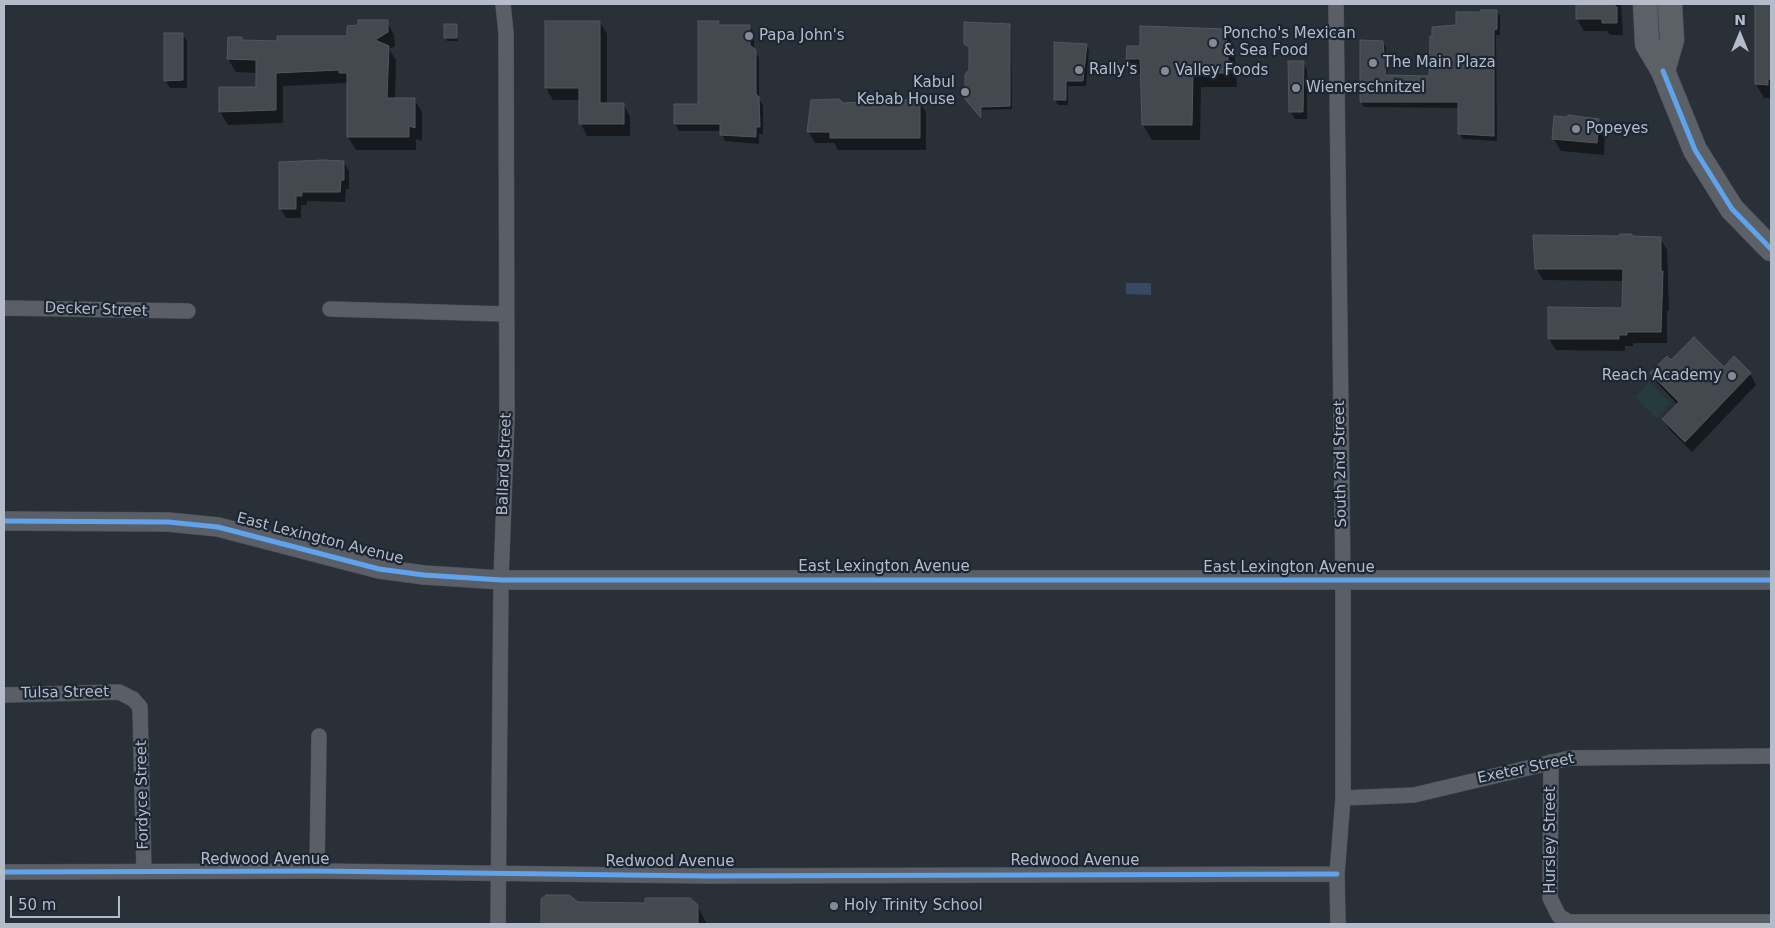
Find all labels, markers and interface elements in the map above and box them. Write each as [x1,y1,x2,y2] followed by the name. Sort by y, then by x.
[1715,10,1765,60] north arrow
[1734,12,1746,28] text: N
[1223,25,1356,60] place label: Poncho's Mexican & Sea Food
[759,27,845,45] place label: Papa John's
[743,30,755,42] marker: Papa John's
[1207,37,1219,49] marker: Poncho's Mexican & Sea Food
[1383,54,1496,72] place label: The Main Plaza
[1367,57,1379,69] marker: The Main Plaza
[1089,61,1137,79] place label: Rally's
[1175,62,1268,80] place label: Valley Foods
[1073,64,1085,76] marker: Rally's
[1159,65,1171,77] marker: Valley Foods
[857,74,955,109] place label: Kabul Kebab House
[1306,79,1425,97] place label: Wienerschnitzel
[1290,82,1302,94] marker: Wienerschnitzel
[959,86,971,98] marker: Kabul Kebab House
[1586,120,1648,138] place label: Popeyes
[1570,123,1582,135] marker: Popeyes
[44,299,148,321] street label: Decker Street
[1602,367,1722,385] place label: Reach Academy
[1726,370,1738,382] marker: Reach Academy
[1331,400,1351,528] street label: South 2nd Street
[494,412,516,516] street label: Ballard Street
[235,510,405,568] street label: East Lexington Avenue
[798,558,970,576] street label: East Lexington Avenue
[1203,559,1375,577] street label: East Lexington Avenue
[21,683,109,703] street label: Tulsa Street
[133,740,153,850] street label: Fordyce Street
[1476,750,1576,788] street label: Exeter Street
[1542,786,1560,894] street label: Hursley Street
[200,851,330,869] street label: Redwood Avenue
[1010,852,1140,870] street label: Redwood Avenue
[605,853,735,871] street label: Redwood Avenue
[12,886,122,918] scale bar
[18,896,56,914] text: 50 m
[844,897,983,915] place label: Holy Trinity School
[828,900,840,912] marker: Holy Trinity School

